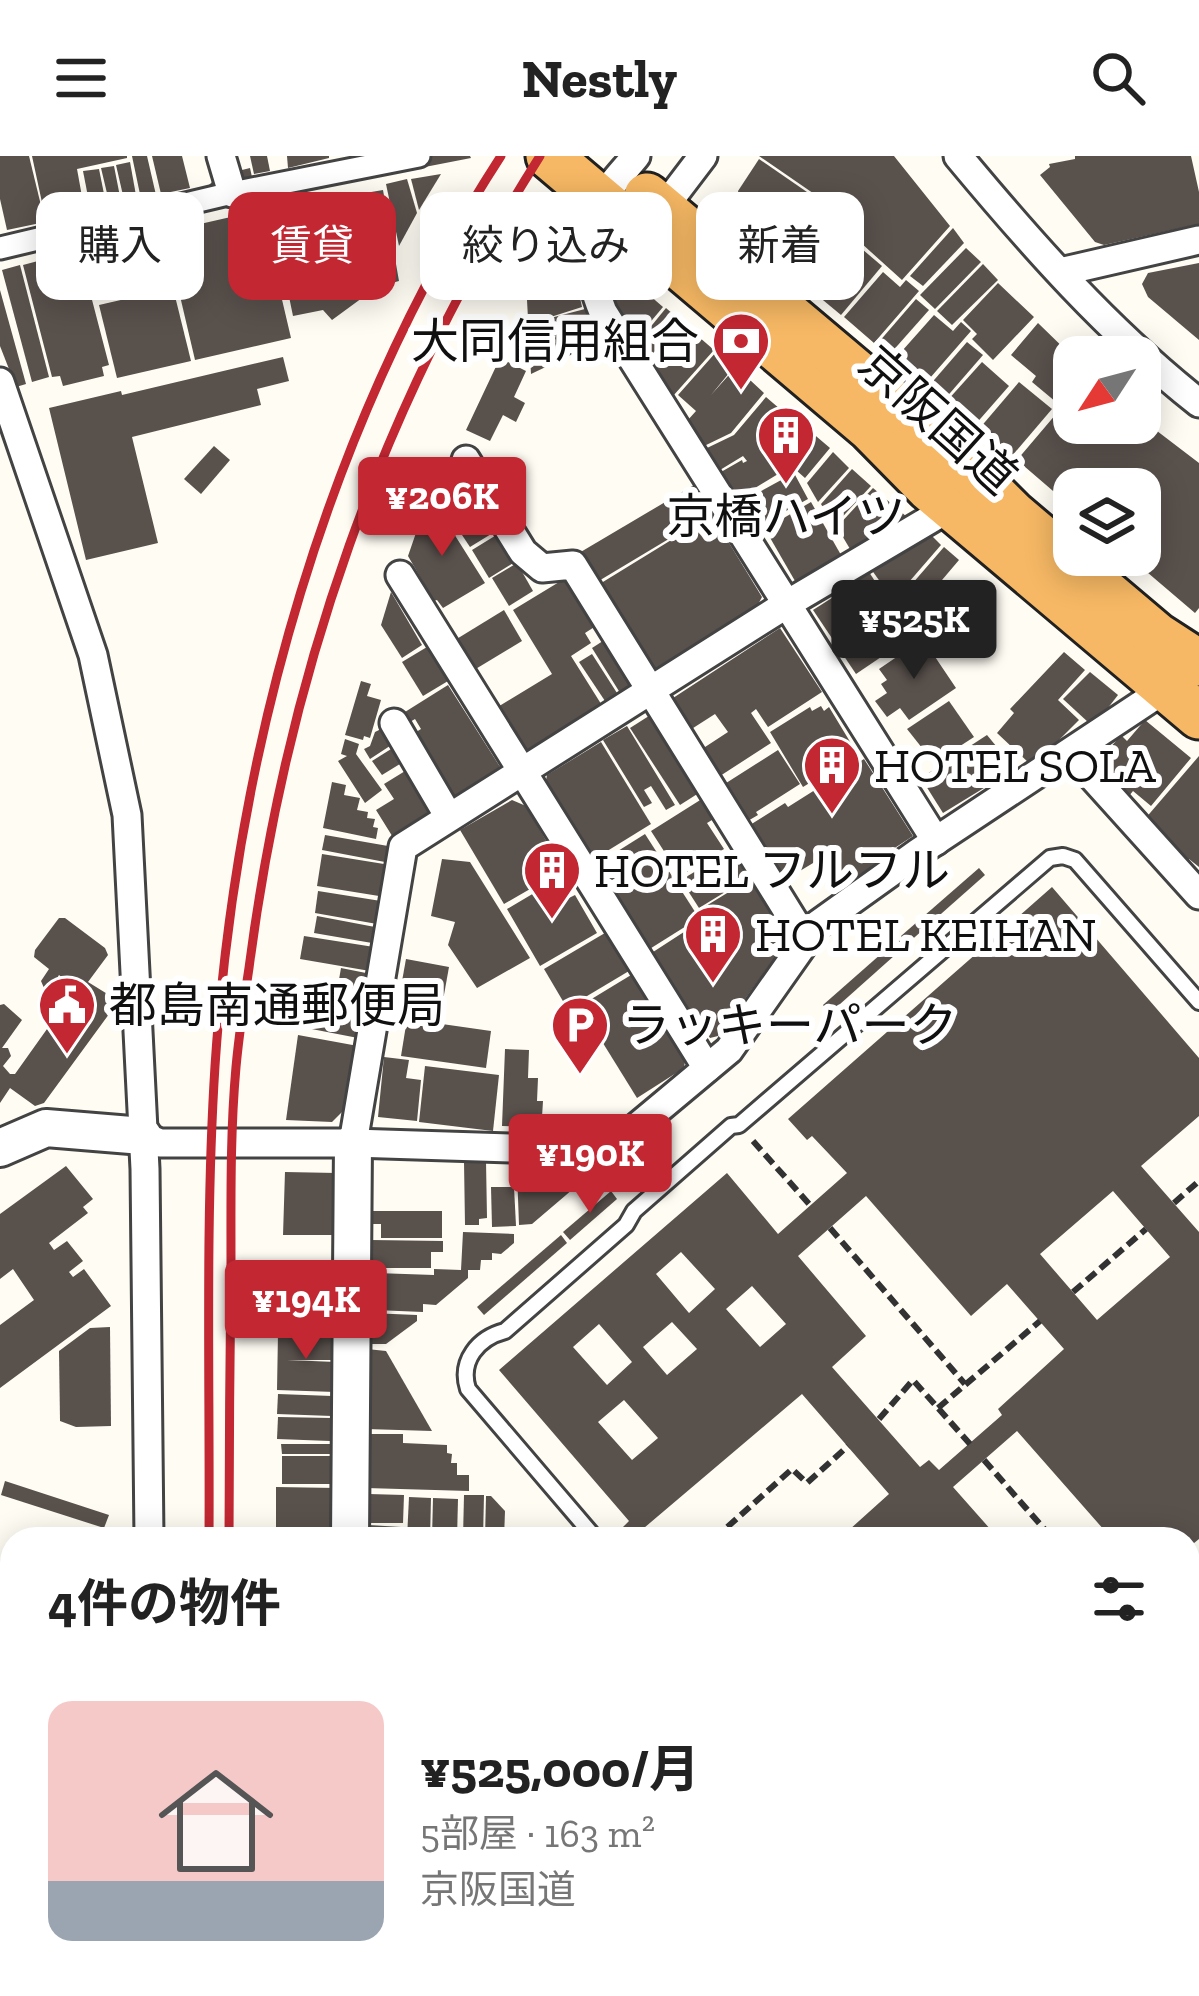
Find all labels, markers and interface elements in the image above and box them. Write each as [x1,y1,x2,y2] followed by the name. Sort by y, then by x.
[48,45,114,111] icon: menu
[1085,45,1151,111] icon: search
[522,46,677,111] text: Nestly
[36,192,204,300] chip: 購入
[228,192,396,300] chip: 賃貸
[420,192,672,300] chip: 絞り込み
[696,192,864,300] chip: 新着
[710,310,772,392] bank icon: 大同信用組合
[411,313,699,370] place label: 大同信用組合
[848,335,1028,505] street label: 京阪国道
[1053,336,1161,444] north arrow
[1053,336,1161,576] map controls
[755,404,817,486] building icon: 京橋ハイツ
[358,457,526,559] pin: ¥206K
[1053,468,1161,576] button: layers
[385,472,499,519] text: ¥206K
[666,488,906,545] place label: 京橋ハイツ
[830,580,998,682] pin: ¥525K
[858,595,970,642] text: ¥525K
[801,734,863,816] building icon: HOTEL SOLA
[874,737,1156,794] place label: HOTEL SOLA
[521,839,583,921] building icon: HOTEL フルフル
[594,842,950,899] place label: HOTEL フルフル
[682,903,744,985] building icon: HOTEL KEIHAN
[755,906,1097,963] place label: HOTEL KEIHAN
[36,974,98,1056] public building icon: 都島南通郵便局
[109,977,445,1034] place label: 都島南通郵便局
[549,994,611,1076] parking icon: ラッキーパーク
[622,997,958,1054] place label: ラッキーパーク
[506,1114,674,1216] pin: ¥190K
[536,1129,644,1176] text: ¥190K
[222,1260,390,1362] pin: ¥194K
[252,1275,360,1322] text: ¥194K
[1086,1566,1152,1632] icon: filters
[48,1573,281,1634] text: 4件の物件
[420,1739,700,1800] text: ¥525,000/月
[144,1749,288,1893] icon: home
[420,1810,655,1857] text: 5部屋 · 163 m²
[420,1866,576,1913] text: 京阪国道

